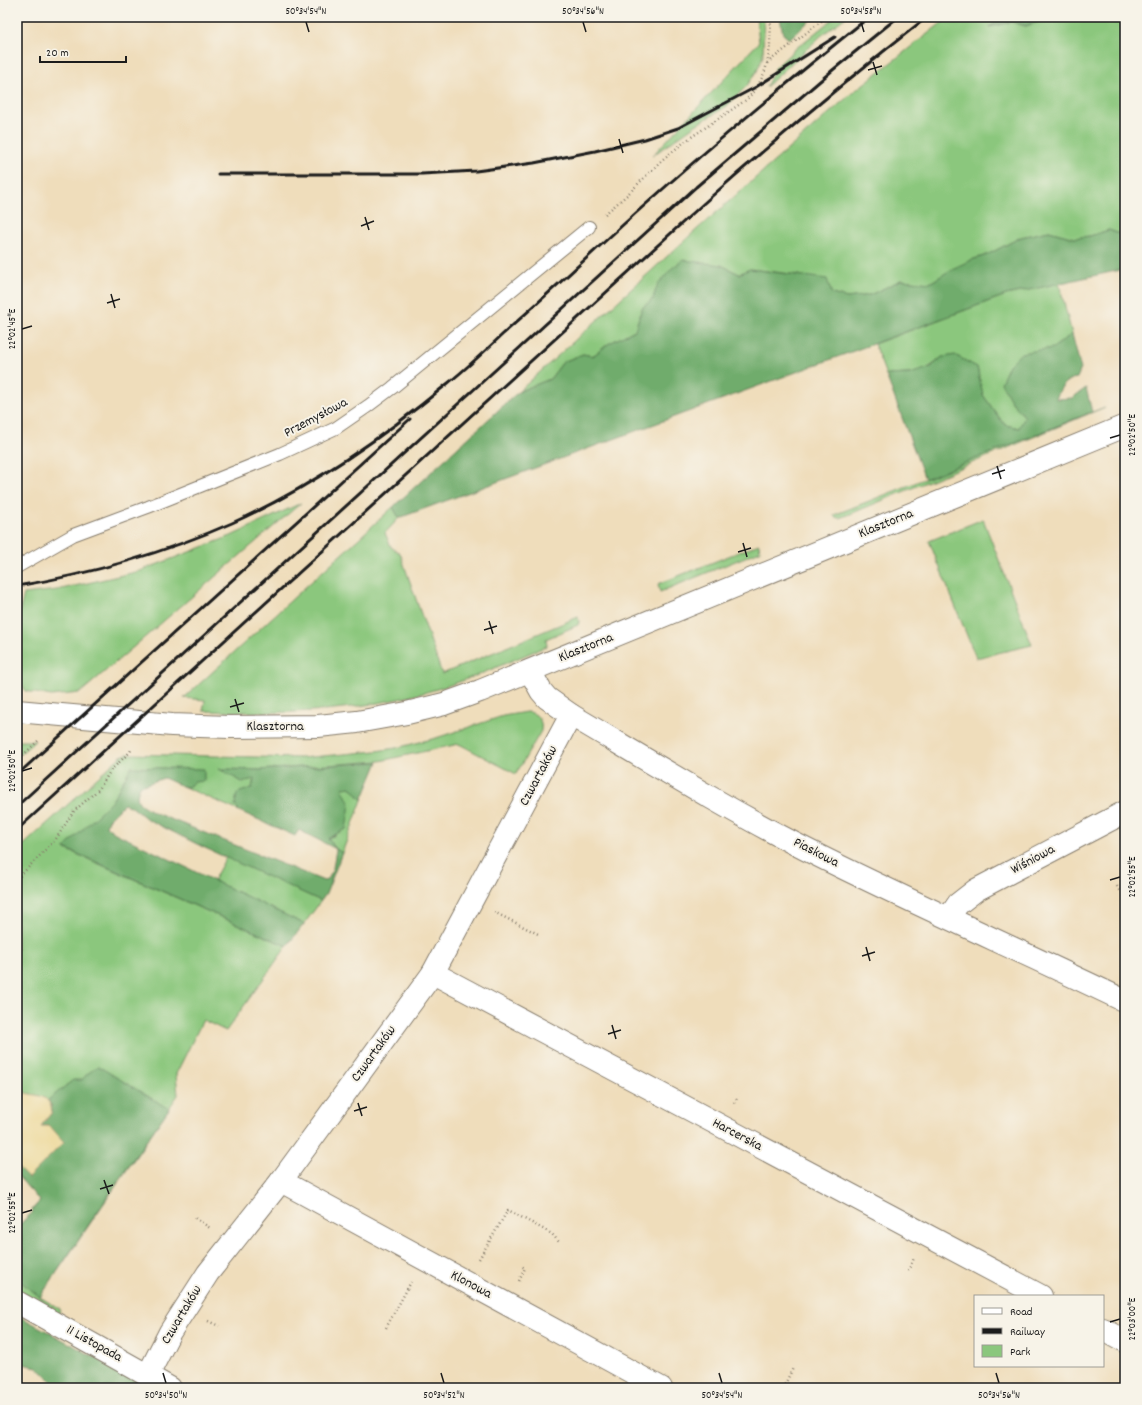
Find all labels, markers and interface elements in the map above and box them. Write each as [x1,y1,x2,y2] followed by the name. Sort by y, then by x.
[285,5,327,19] text: 50°34'54"N
[562,5,604,19] text: 50°34'56"N
[841,5,882,19] text: 50°34'58"N
[40,38,126,64] scale bar
[46,45,69,62] text: 20 m
[6,308,20,349] text: 22°02'45"E
[281,393,352,443] street label: Przemysłowa
[1126,414,1140,456] text: 22°02'50"E
[856,504,917,544] street label: Klasztorna
[556,628,617,668] street label: Klasztorna
[246,717,304,737] street label: Klasztorna
[515,742,563,810] street label: Czwartaków
[6,750,20,792] text: 22°02'50"E
[790,833,843,873] street label: Piaskowa
[1007,840,1059,880] street label: Wiśniowa
[1126,856,1140,898] text: 22°02'55"E
[347,1022,401,1086] street label: Czwartaków
[708,1113,766,1157] street label: Harcerska
[6,1192,20,1234] text: 22°02'55"E
[447,1266,496,1304] street label: Klonowa
[157,1282,207,1348] street label: Czwartaków
[974,1295,1104,1367] legend
[1126,1297,1140,1340] text: 22°03'00"E
[1010,1304,1032,1321] text: Road
[62,1320,126,1368] street label: 11 Listopada
[1010,1324,1046,1341] text: Railway
[1010,1344,1031,1361] text: Park
[145,1389,187,1403] text: 50°34'50"N
[423,1389,465,1403] text: 50°34'52"N
[701,1389,743,1403] text: 50°34'54"N
[978,1389,1020,1403] text: 50°34'56"N

